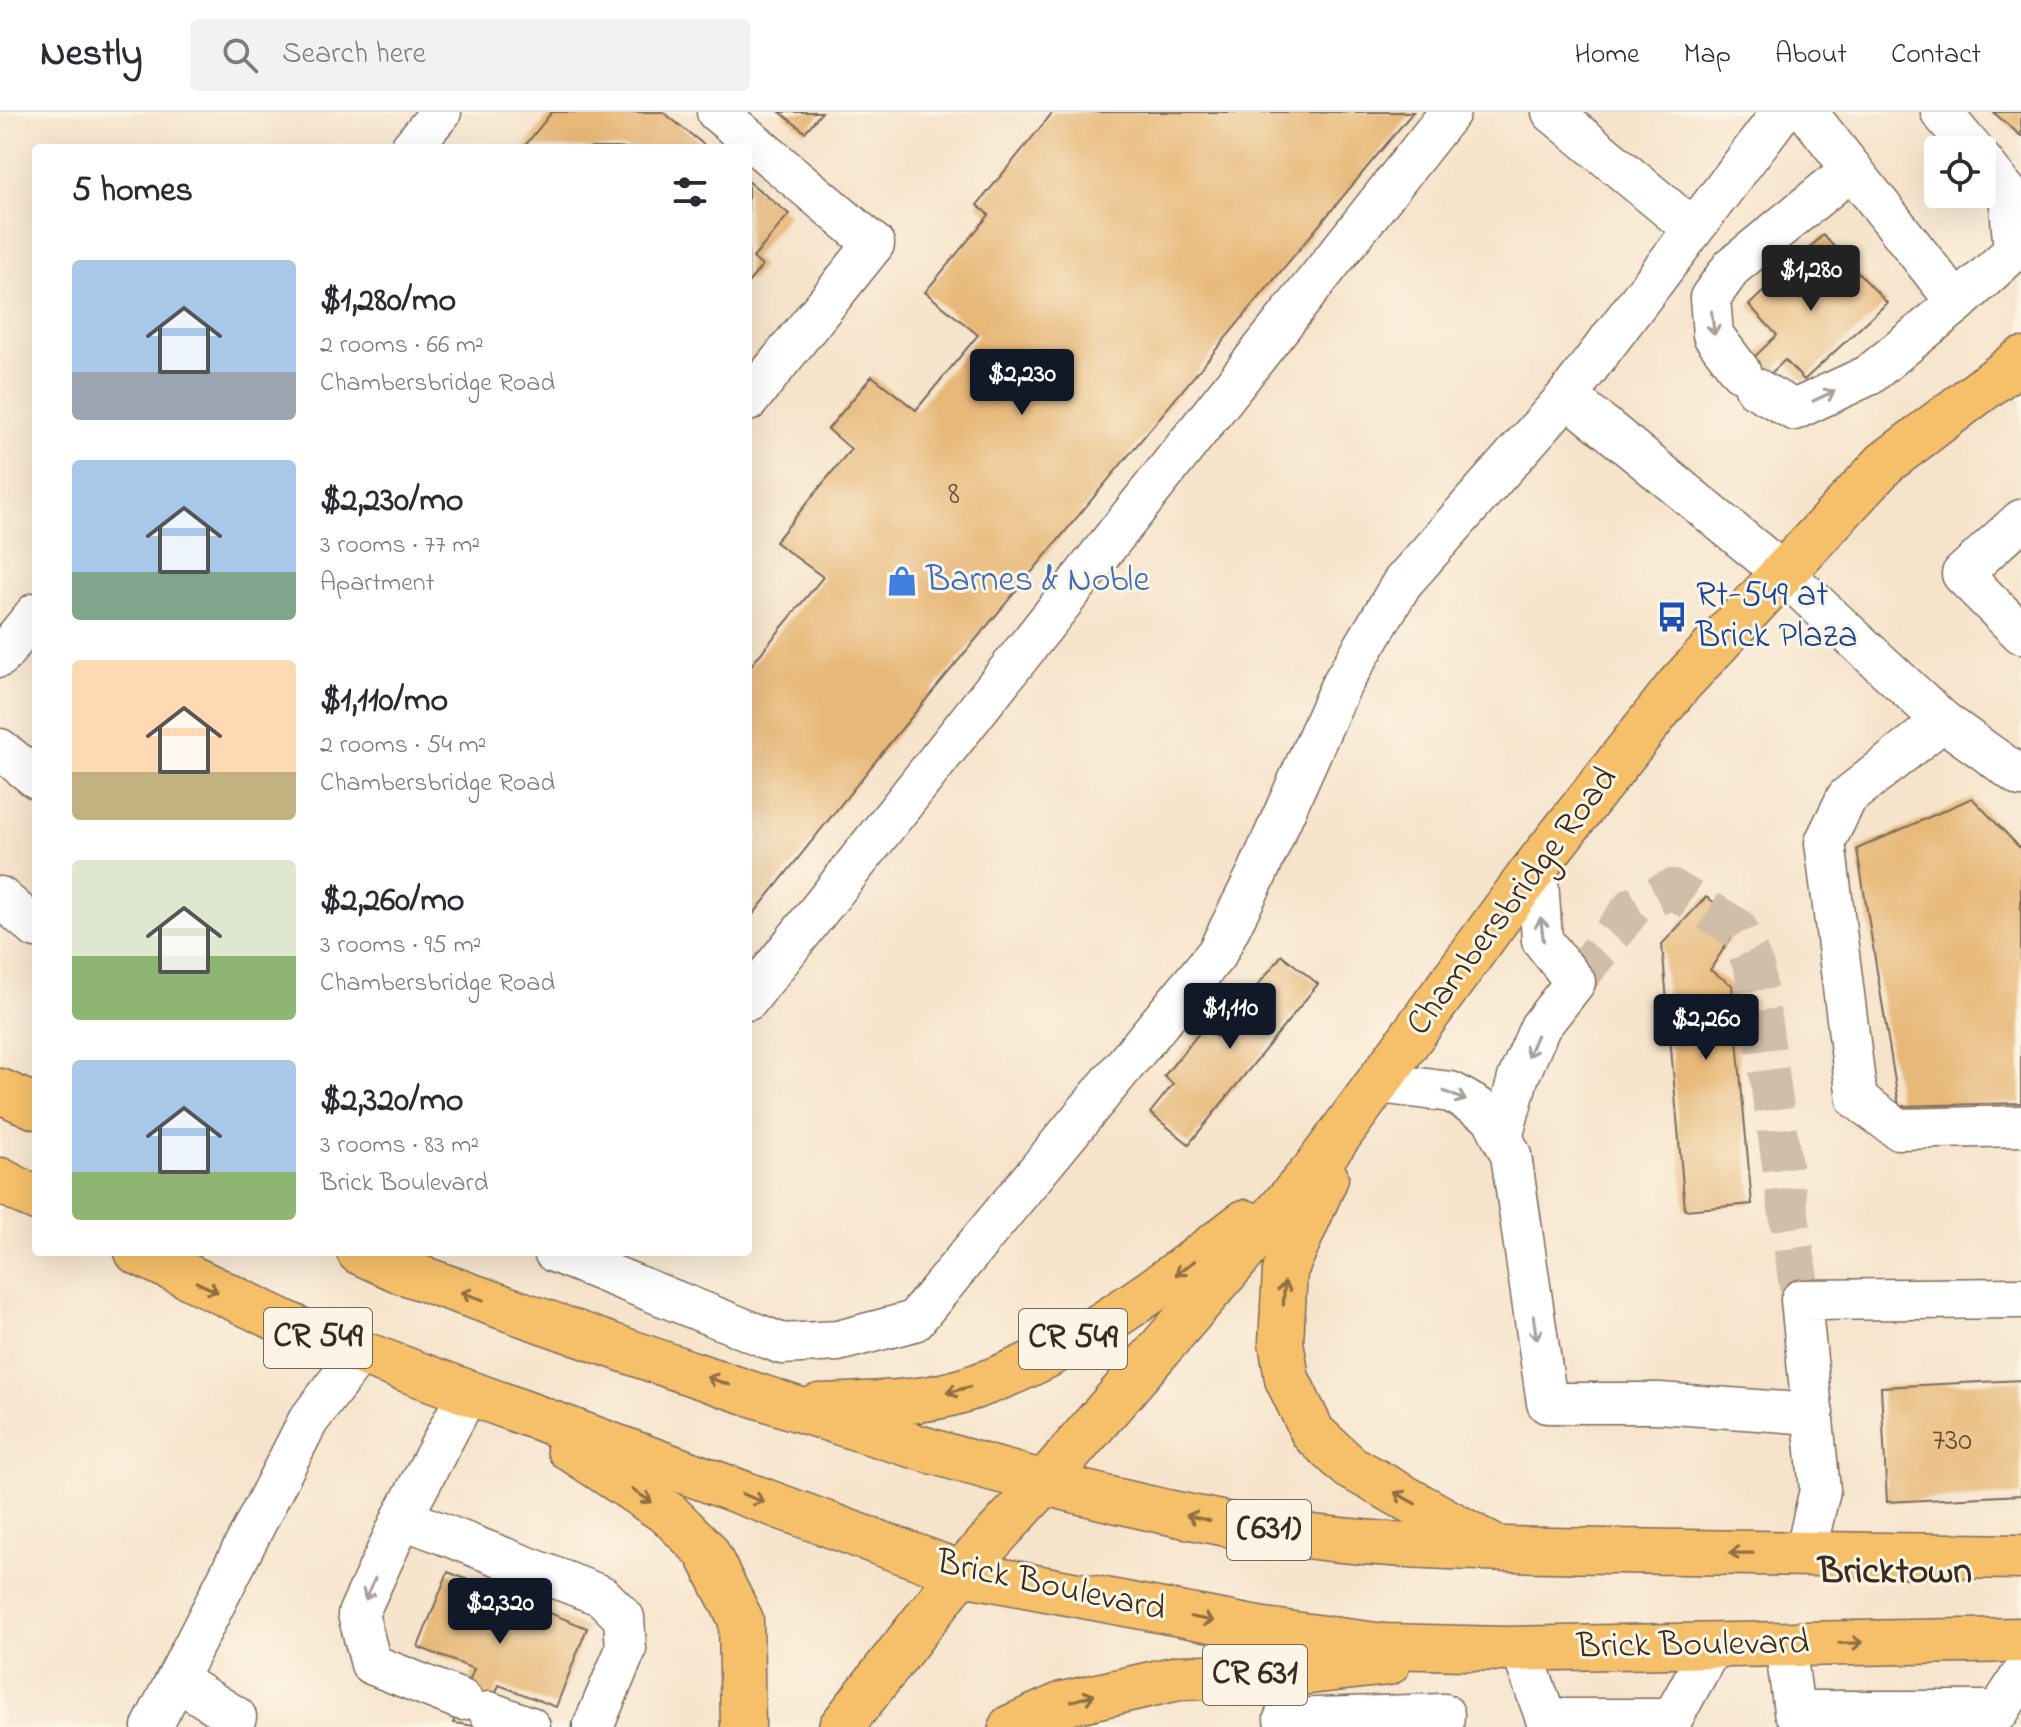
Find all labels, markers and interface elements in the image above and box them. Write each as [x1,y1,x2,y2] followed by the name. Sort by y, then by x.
[190,19,750,91] search box
[40,27,142,83] text: Nestly
[218,33,262,77] icon: search
[282,33,426,77] text: Search here
[1574,35,1640,76] text: Home
[1684,35,1731,76] text: Map
[1775,35,1847,76] text: About
[1891,35,1981,76] text: Contact
[1924,136,1996,208] map controls
[1924,136,1996,208] button: locate
[72,167,193,217] text: 5 homes
[668,170,712,214] icon: filters
[1746,245,1876,313] pin: $1,280
[1780,252,1842,290] text: $1,280
[320,277,456,327] text: $1,280/mo
[136,292,232,388] icon: home
[1705,309,1720,336] one-way arrow
[320,327,484,365] text: 2 rooms · 66 m²
[957,349,1087,417] pin: $2,230
[988,356,1056,394] text: $2,230
[320,365,555,403] text: Chambersbridge Road
[1812,388,1836,403] one-way arrow
[948,472,960,519] house number: 8
[320,477,464,527] text: $2,230/mo
[136,492,232,588] icon: home
[320,527,480,565] text: 3 rooms · 77 m²
[925,555,1150,608] place label: Barnes & Noble
[885,564,919,598] shop icon: Barnes & Noble
[320,565,434,603] text: Apartment
[1695,570,1857,664] place label: Rt-549 at Brick Plaza
[1655,600,1689,634] bus stop icon: Rt-549 at Brick Plaza
[320,677,448,727] text: $1,110/mo
[136,692,232,788] icon: home
[320,727,486,765] text: 2 rooms · 54 m²
[1394,756,1632,1048] street label: Chambersbridge Road
[320,765,555,803] text: Chambersbridge Road
[320,877,464,927] text: $2,260/mo
[136,892,232,988] icon: home
[1535,916,1550,943] one-way arrow
[320,927,481,965] text: 3 rooms · 95 m²
[320,965,555,1003] text: Chambersbridge Road
[1165,983,1295,1051] pin: $1,110
[1202,990,1258,1028] text: $1,110
[1641,994,1771,1062] pin: $2,260
[1672,1001,1740,1039] text: $2,260
[1523,1033,1538,1058] one-way arrow
[320,1077,464,1127] text: $2,320/mo
[1442,1089,1466,1104] one-way arrow
[136,1092,232,1188] icon: home
[320,1127,479,1165] text: 3 rooms · 83 m²
[320,1165,488,1203] text: Brick Boulevard
[1175,1259,1196,1276] one-way arrow
[194,1280,218,1295] one-way arrow
[1276,1280,1291,1307] one-way arrow
[460,1287,485,1302] one-way arrow
[264,1308,372,1368] road number: CR 549
[1019,1309,1127,1369] road number: CR 549
[1528,1314,1543,1340] one-way arrow
[705,1373,730,1388] one-way arrow
[945,1384,971,1399] one-way arrow
[1932,1418,1972,1465] house number: 730
[631,1488,653,1505] one-way arrow
[1394,1489,1417,1505] one-way arrow
[740,1492,765,1506] one-way arrow
[1227,1500,1311,1560] road number: (631)
[1185,1510,1211,1525] one-way arrow
[931,1537,1170,1637] street label: Brick Boulevard
[1728,1545,1755,1561] one-way arrow
[1816,1545,1972,1601] district label: Bricktown
[362,1577,377,1601] one-way arrow
[435,1578,565,1646] pin: $2,320
[466,1585,534,1623] text: $2,320
[1189,1612,1215,1627] one-way arrow
[1575,1617,1810,1675] street label: Brick Boulevard
[1837,1635,1864,1651] one-way arrow
[1203,1645,1307,1705] road number: CR 631
[1070,1690,1095,1704] one-way arrow

